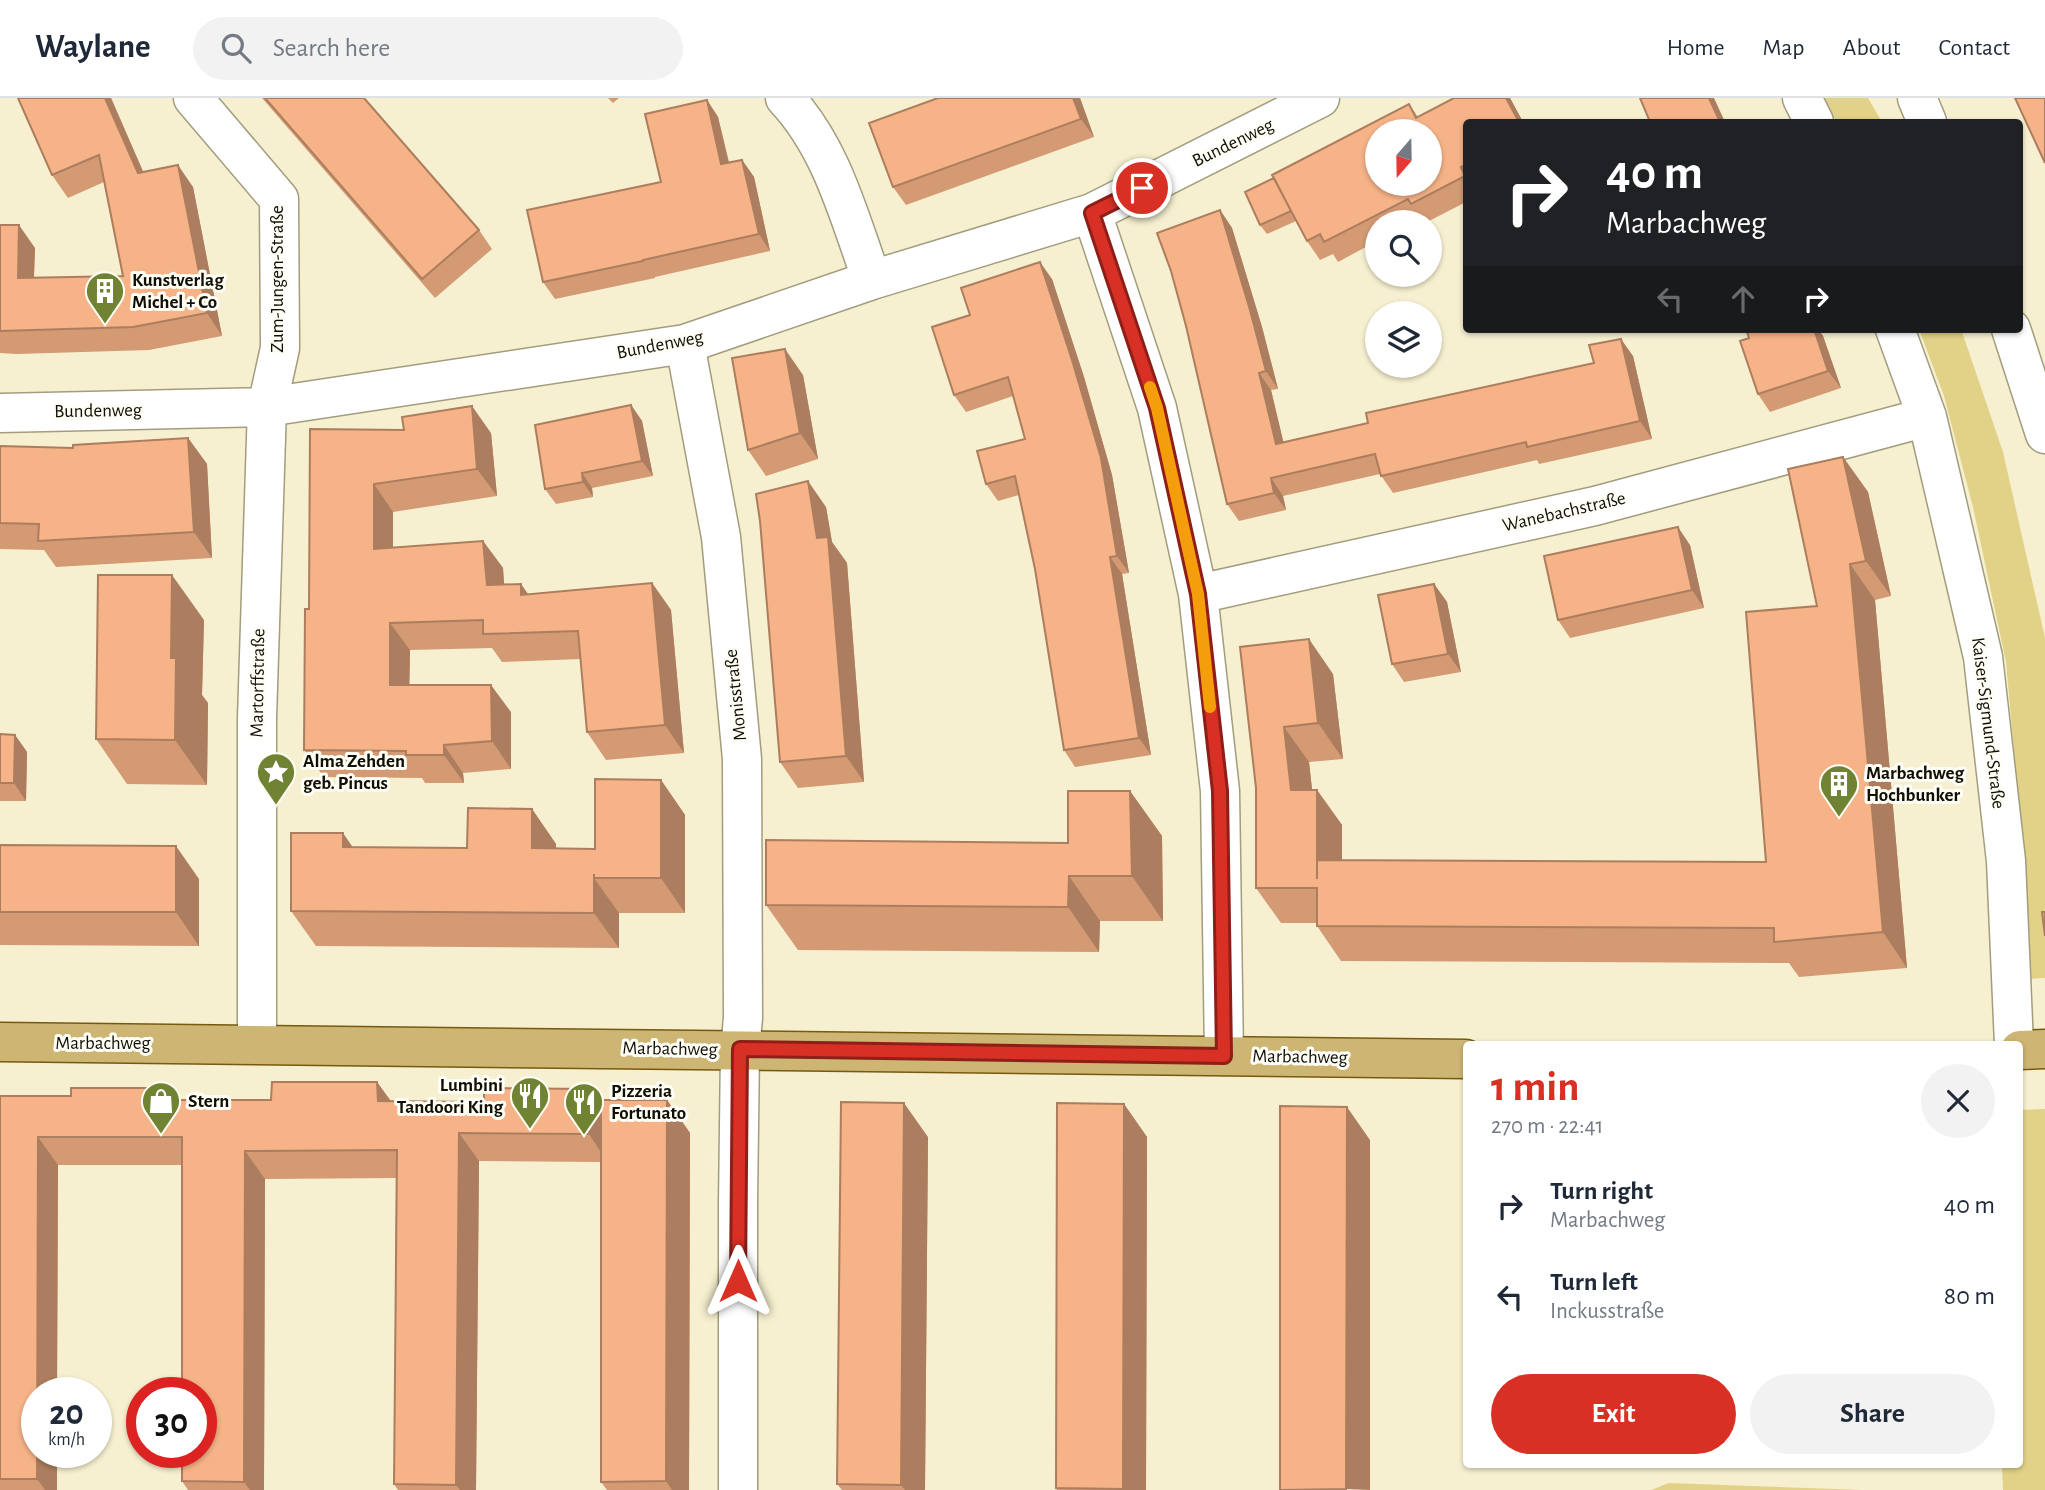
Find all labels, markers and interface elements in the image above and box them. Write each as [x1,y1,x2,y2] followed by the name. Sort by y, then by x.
[193,17,683,80] search box
[217,29,255,67] icon: search
[35,31,151,64] text: Waylane
[273,35,390,61] text: Search here
[1667,36,1725,60] text: Home
[1763,36,1805,60] text: Map
[1843,36,1900,60] text: About
[1938,36,2010,60] text: Contact
[1189,115,1277,171] street label: Bundenweg
[1365,119,1442,196] north arrow
[1365,119,1442,378] map controls
[1491,147,1582,238] icon: right
[1606,149,1703,198] text: 40 m
[1112,158,1172,218] pin
[1123,169,1161,207] icon: arrive
[268,205,287,353] street label: Zum-Jungen-Straße
[1606,207,1766,239] text: Marbachweg
[1365,210,1442,287] button: search
[84,270,126,325] building icon: Kunstverlag Michel + Co
[132,271,224,312] place label: Kunstverlag Michel + Co
[1651,280,1689,318] icon: left
[1724,280,1762,318] icon: ahead
[1797,280,1835,318] icon: right
[1365,301,1442,378] button: layers
[615,327,706,363] street label: Bundenweg
[54,401,143,421] street label: Bundenweg
[1501,489,1627,535] street label: Wanebachstraße
[248,628,268,738] street label: Martorffstraße
[1968,636,2008,810] street label: Kaiser-Sigmund-Straße
[722,648,750,742] street label: Monisstraße
[255,751,297,806] place icon: Alma Zehden geb. Pincus
[303,752,405,793] place label: Alma Zehden geb. Pincus
[1818,763,1860,818] building icon: Marbachweg Hochbunker
[1866,764,1964,805] place label: Marbachweg Hochbunker
[55,1034,151,1053] street label: Marbachweg
[622,1039,719,1059] street label: Marbachweg
[1252,1047,1349,1067] street label: Marbachweg
[1921,1064,1995,1138] button: close
[1491,1066,1580,1108] text: 1 min
[509,1075,551,1130] restaurant icon: Lumbini Tandoori King
[397,1076,503,1117] place label: Lumbini Tandoori King
[140,1080,182,1135] shop icon: Stern
[563,1081,605,1136] restaurant icon: Pizzeria Fortunato
[611,1082,686,1123] place label: Pizzeria Fortunato
[188,1092,229,1111] place label: Stern
[1491,1115,1603,1138] text: 270 m · 22:41
[1550,1178,1653,1204] text: Turn right
[1491,1187,1529,1225] icon: right
[1944,1192,1995,1218] text: 40 m
[1550,1209,1665,1232] text: Marbachweg
[701,1244,775,1318] position arrow
[1550,1269,1638,1295] text: Turn left
[1491,1278,1529,1316] icon: left
[1944,1283,1995,1309] text: 80 m
[1550,1300,1664,1323] text: Inckusstraße
[1491,1374,1736,1454] button: Exit
[1750,1374,1995,1454] button: Share
[126,1377,217,1468] speed limit sign: 30
[49,1396,84,1431] text: 20
[48,1431,85,1449] text: km/h

